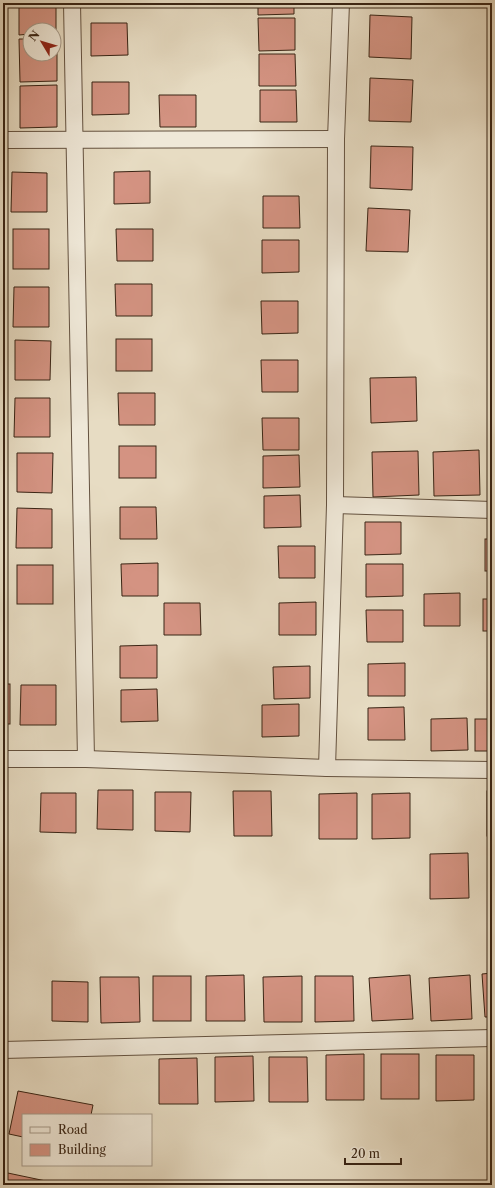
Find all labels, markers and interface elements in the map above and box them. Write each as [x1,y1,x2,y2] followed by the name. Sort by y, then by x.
[22,22,62,62] north arrow
[26,27,43,44] text: N
[22,1114,152,1166] legend
[58,1122,88,1137] text: Road
[345,1140,401,1166] scale bar
[58,1142,106,1157] text: Building
[351,1146,380,1161] text: 20 m

